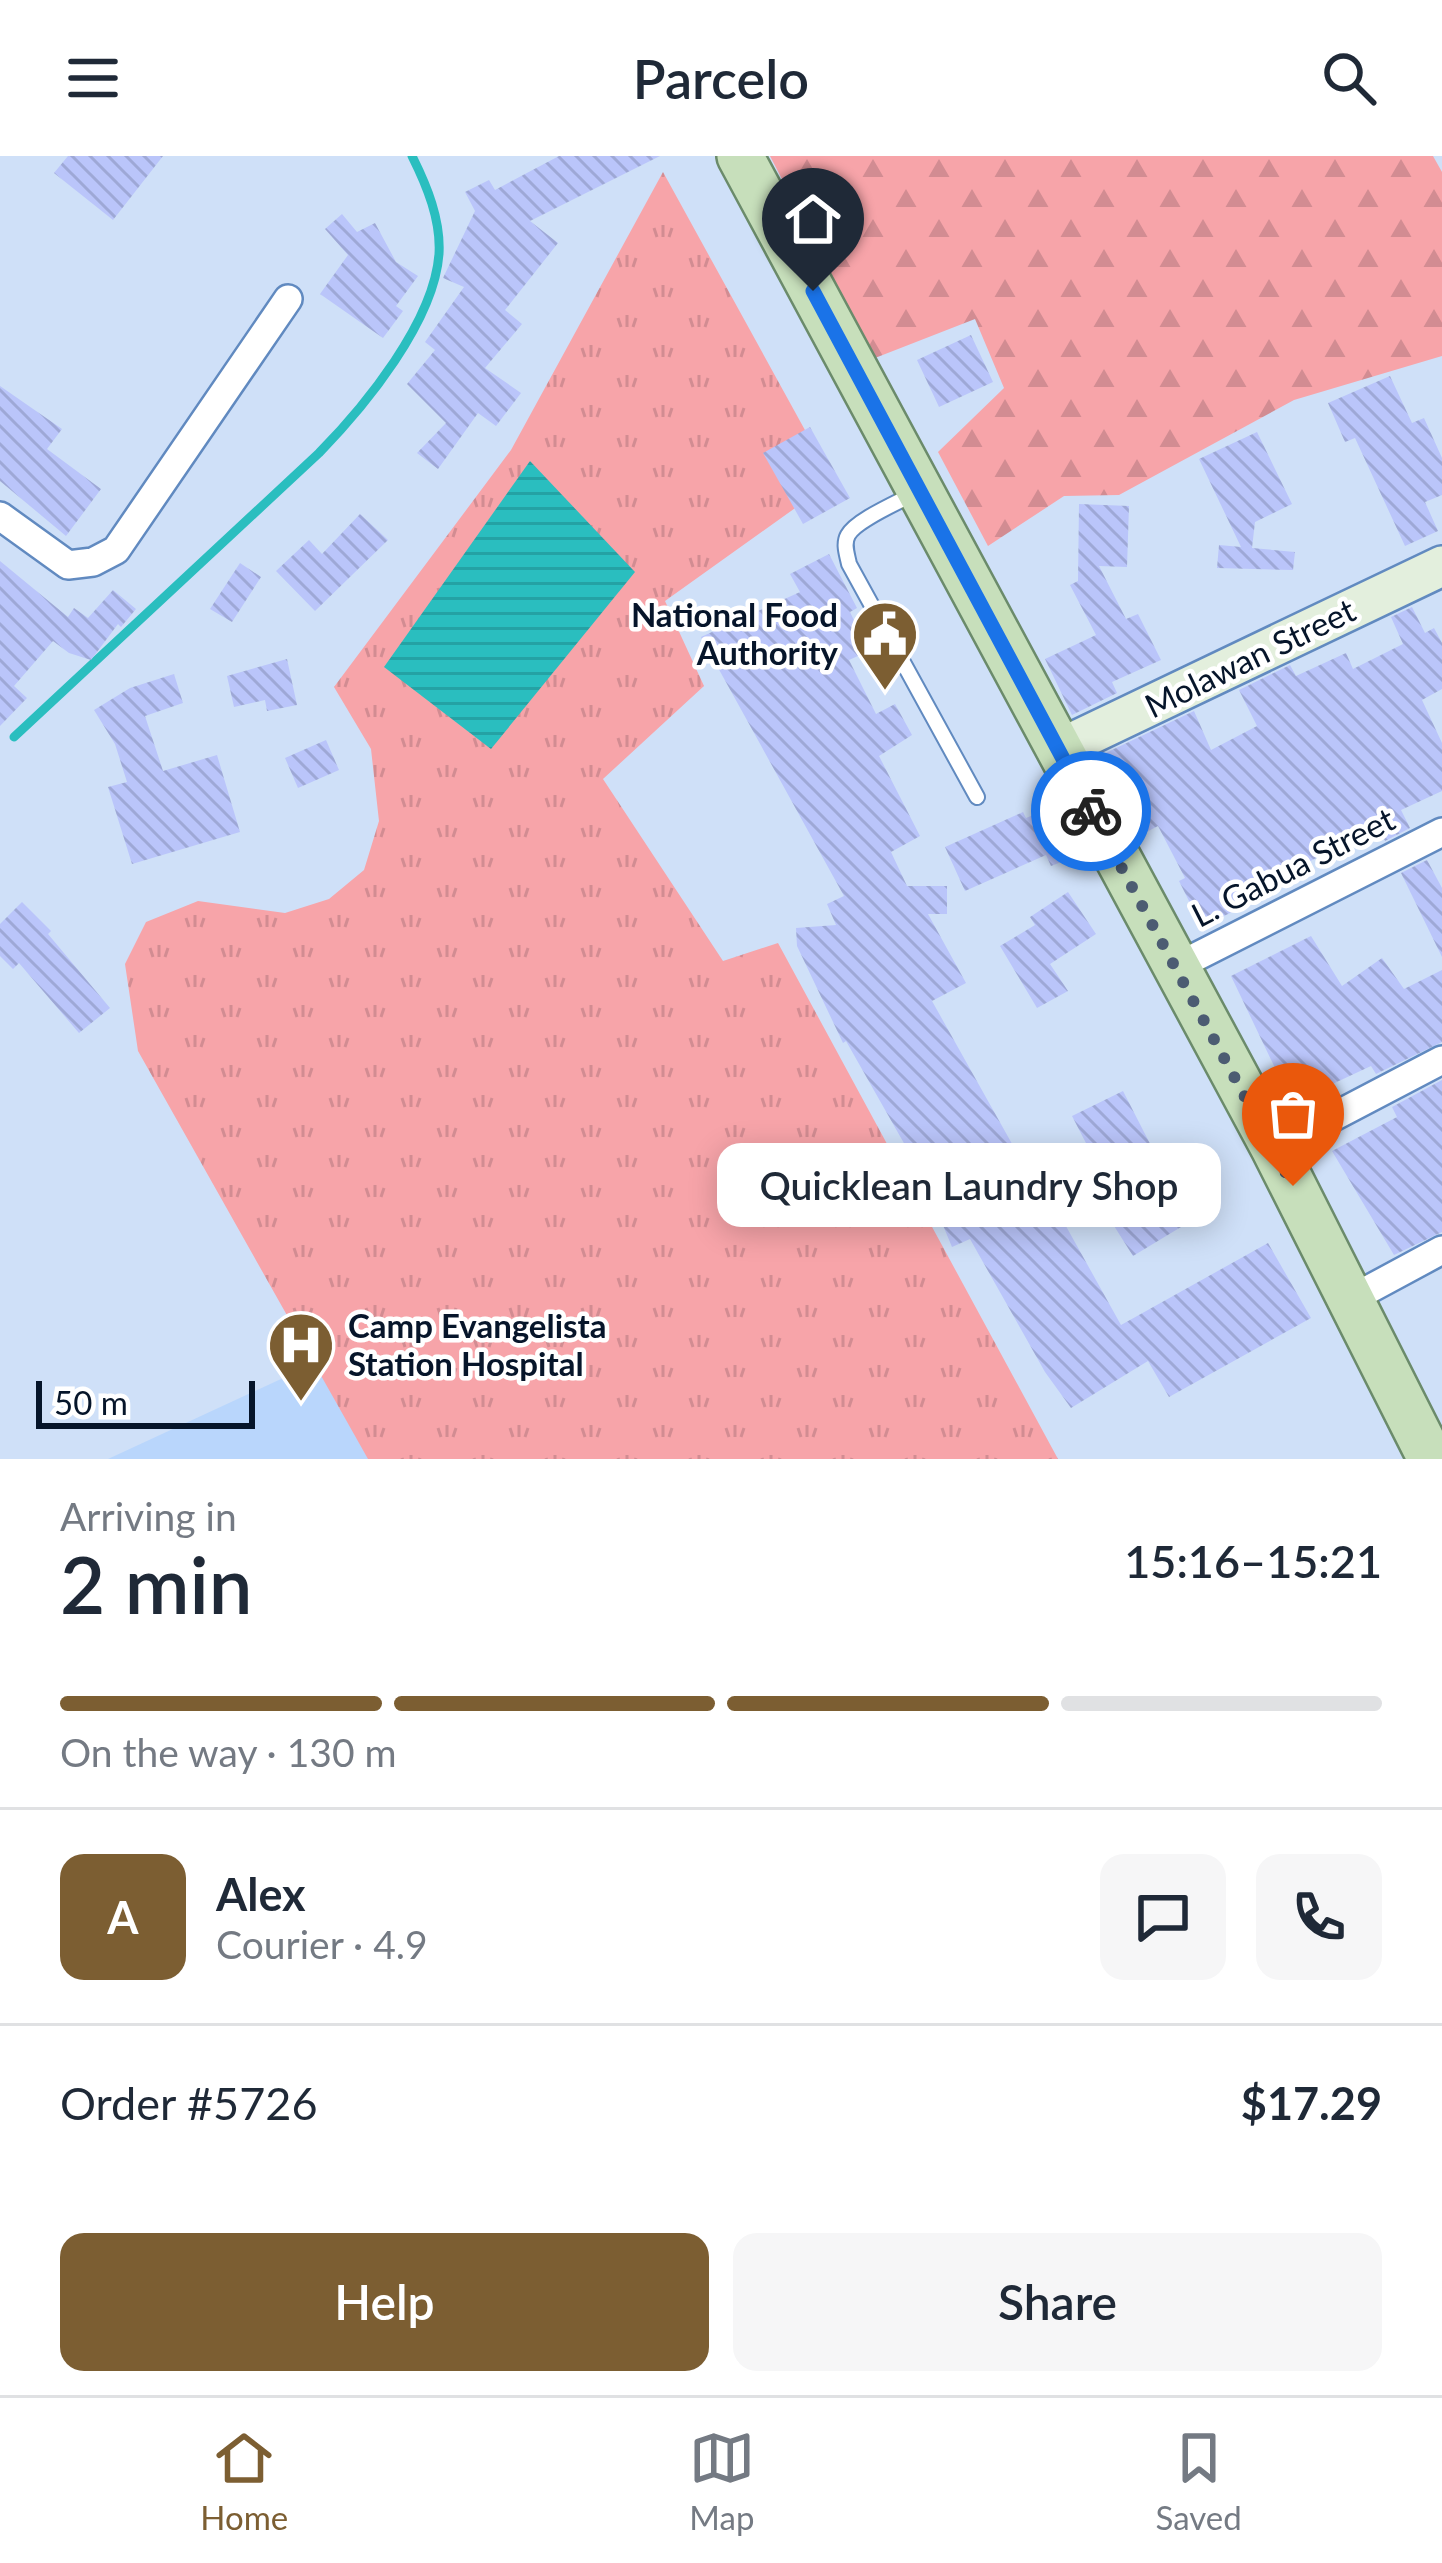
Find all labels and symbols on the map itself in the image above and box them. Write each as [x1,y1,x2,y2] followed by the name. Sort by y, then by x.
[762,168,864,291] pin
[1138,589,1361,725] street label: Molawan Street
[631,594,839,672] place label: National Food Authority
[850,599,920,693] public building icon: National Food Authority
[1031,751,1151,871] courier
[1184,798,1401,934] street label: L. Gabua Street
[1242,1063,1344,1186] pin
[717,1144,1221,1228] callout: Quicklean Laundry Shop
[348,1305,607,1383] place label: Camp Evangelista Station Hospital
[266,1310,336,1404] hospital icon: Camp Evangelista Station Hospital
[36,1375,255,1428] scale bar

